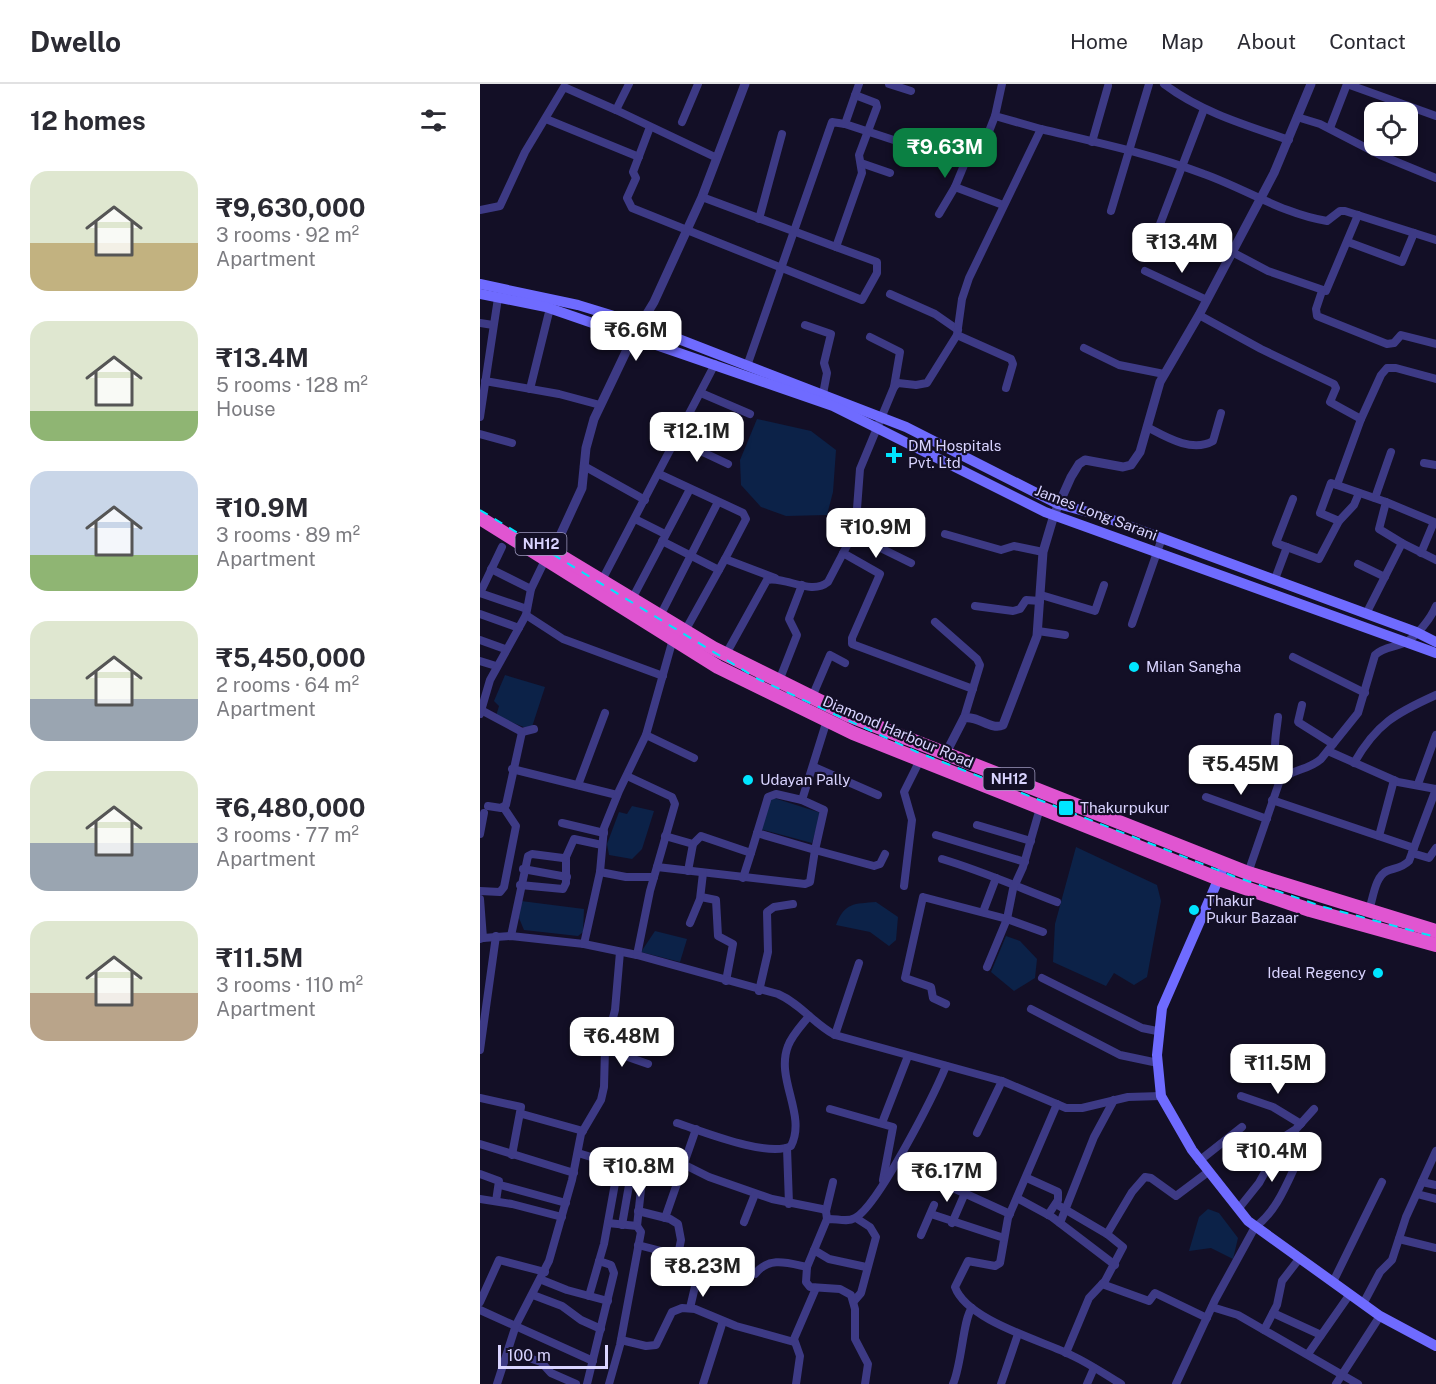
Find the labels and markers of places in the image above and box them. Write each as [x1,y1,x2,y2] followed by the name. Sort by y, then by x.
[896,128,994,179] pin: ₹9.63M
[1133,223,1231,274] pin: ₹13.4M
[594,311,678,362] pin: ₹6.6M
[648,412,746,463] pin: ₹12.1M
[908,437,1001,471] place label: DM Hospitals Pvt. Ltd
[885,446,903,464] marker: DM Hospitals Pvt. Ltd
[827,508,925,559] pin: ₹10.9M
[1146,658,1241,675] place label: Milan Sangha
[1127,660,1141,674] marker: Milan Sangha
[1192,745,1290,796] pin: ₹5.45M
[760,771,850,788] place label: Udayan Pally
[741,773,755,787] marker: Udayan Pally
[1057,799,1075,817] marker: Thakurpukur
[1080,799,1170,816] place label: Thakurpukur
[1206,892,1299,926] place label: Thakur Pukur Bazaar
[1187,903,1201,917] marker: Thakur Pukur Bazaar
[1267,964,1366,981] place label: Ideal Regency
[1371,966,1385,980] marker: Ideal Regency
[573,1017,671,1068] pin: ₹6.48M
[1229,1044,1327,1095] pin: ₹11.5M
[1223,1132,1321,1183] pin: ₹10.4M
[590,1147,688,1198] pin: ₹10.8M
[898,1152,996,1203] pin: ₹6.17M
[654,1247,752,1298] pin: ₹8.23M

